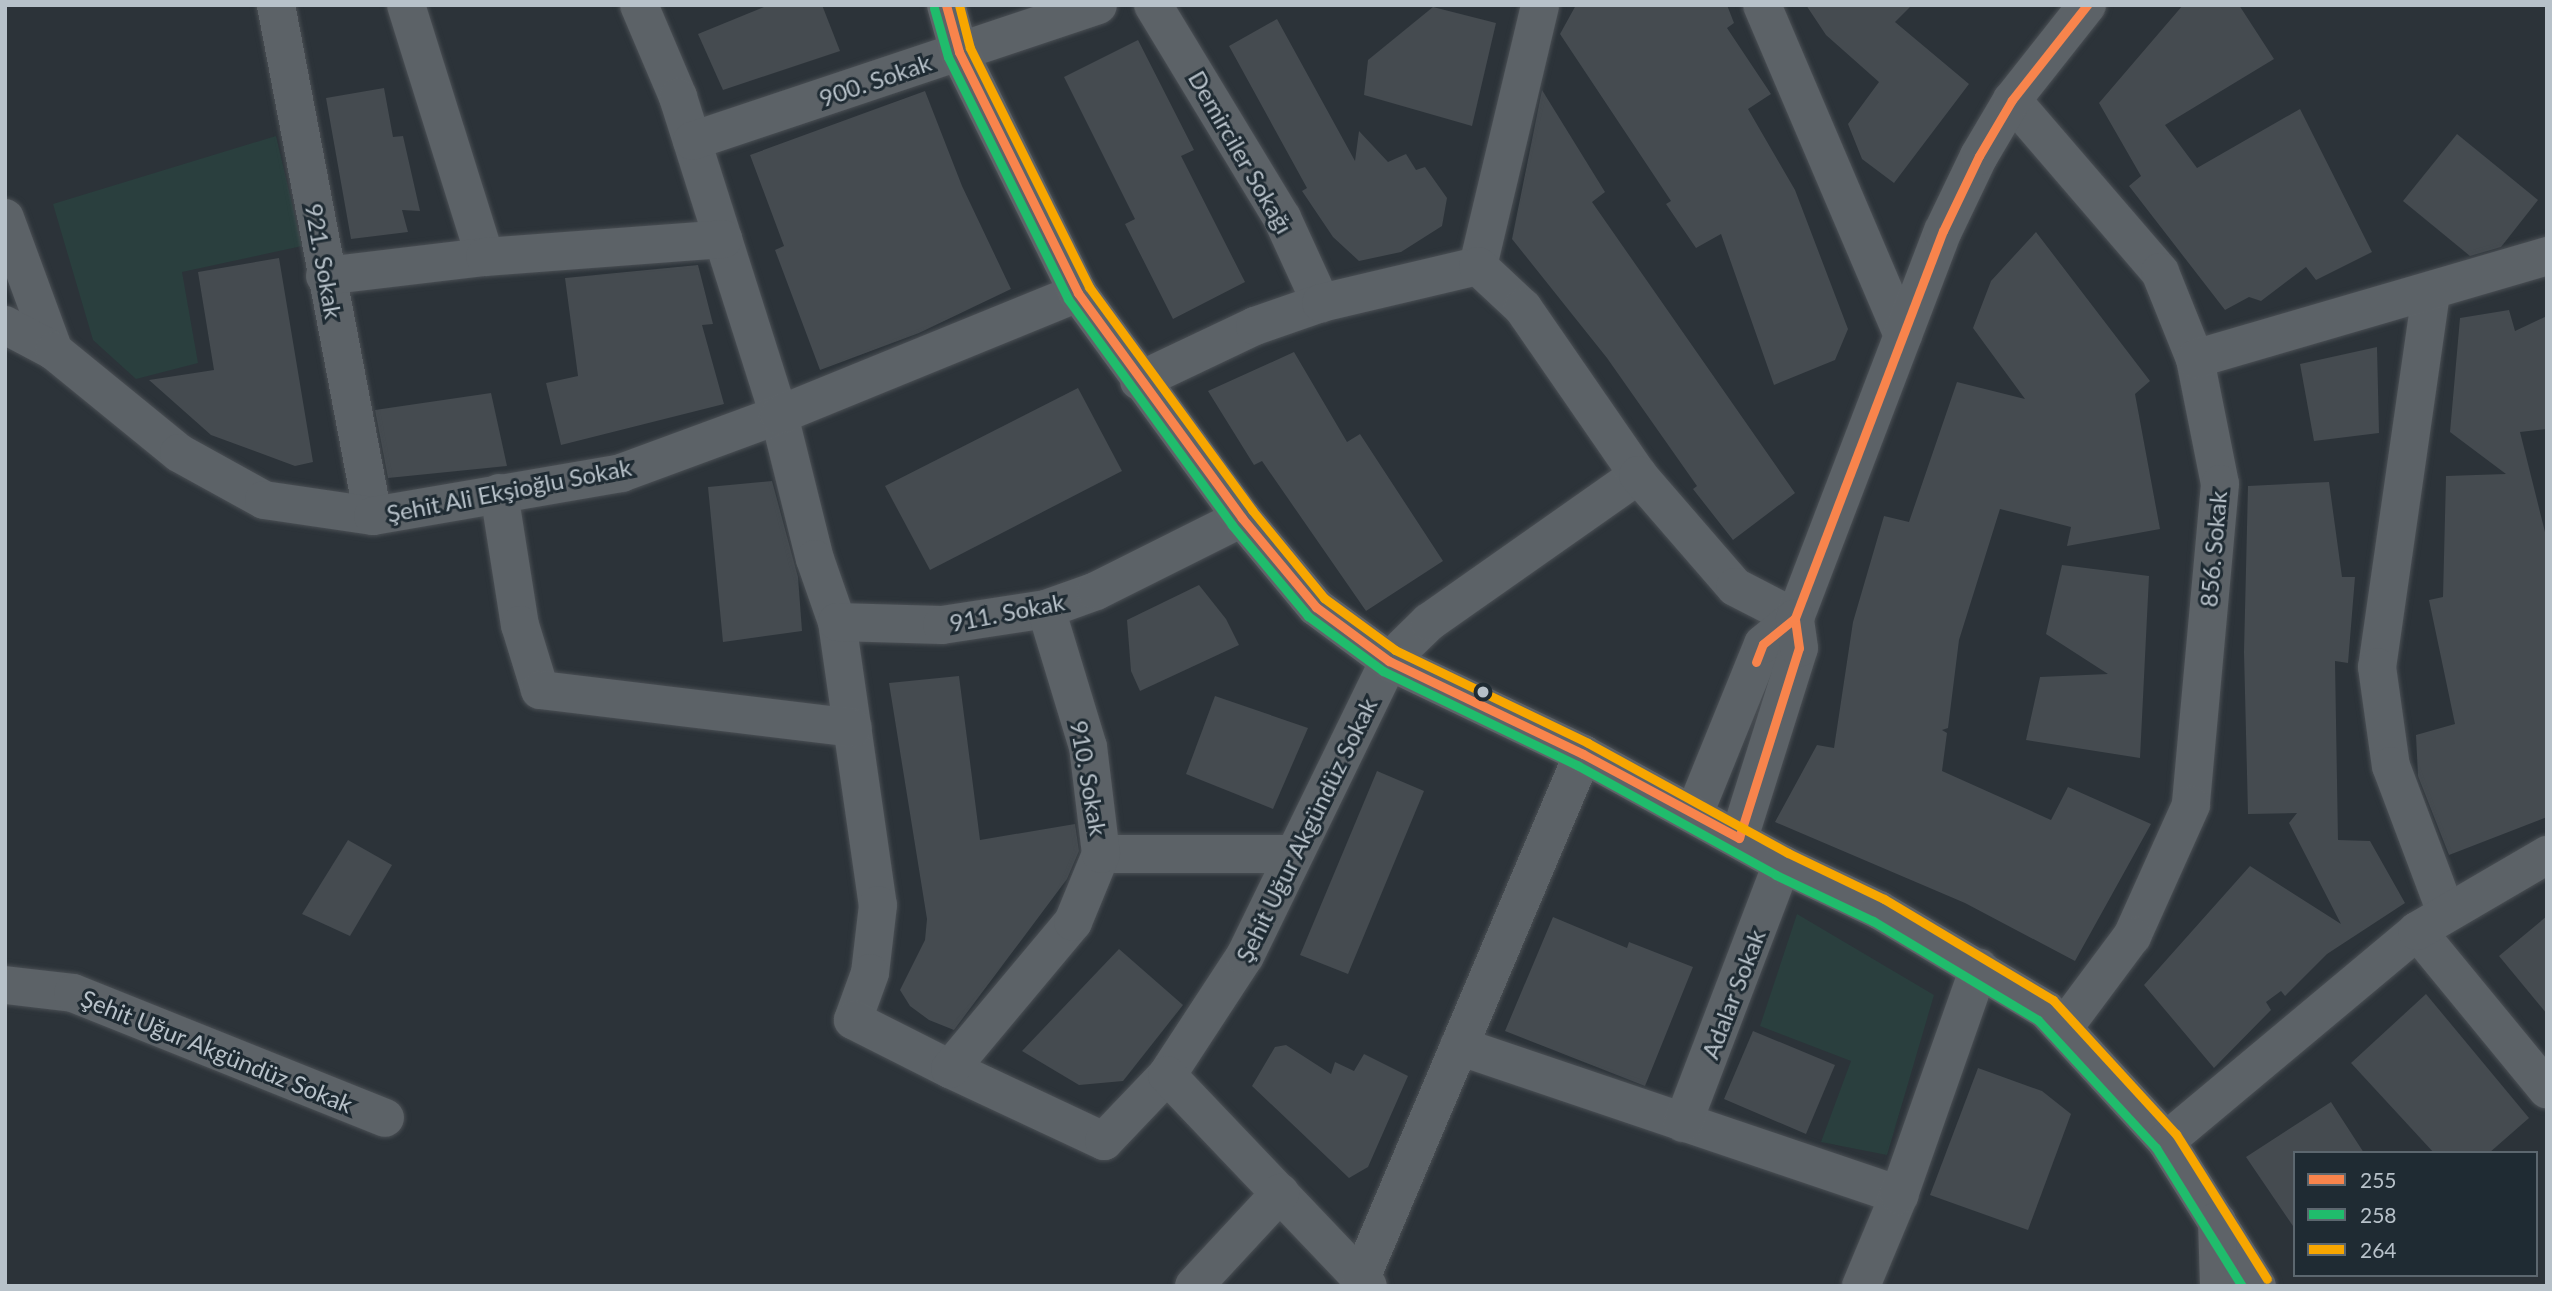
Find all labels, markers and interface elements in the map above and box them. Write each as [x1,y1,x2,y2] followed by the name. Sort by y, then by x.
[815,47,935,113] street label: 900. Sokak
[1183,65,1299,239] street label: Demirciler Sokağı
[300,201,348,321] street label: 921. Sokak
[384,452,634,528] street label: Şehit Ali Ekşioğlu Sokak
[2194,490,2232,608] street label: 856. Sokak
[947,587,1067,637] street label: 911. Sokak
[1476,685,1490,699] unlabelled marker
[1229,693,1383,967] street label: Şehit Uğur Akgündüz Sokak
[1065,718,1113,838] street label: 910. Sokak
[1695,925,1771,1063] street label: Adalar Sokak
[76,983,358,1119] street label: Şehit Uğur Akgündüz Sokak
[2293,1151,2538,1277] legend
[2360,1167,2397,1192] text: 255
[2360,1202,2397,1227] text: 258
[2360,1237,2397,1262] text: 264

